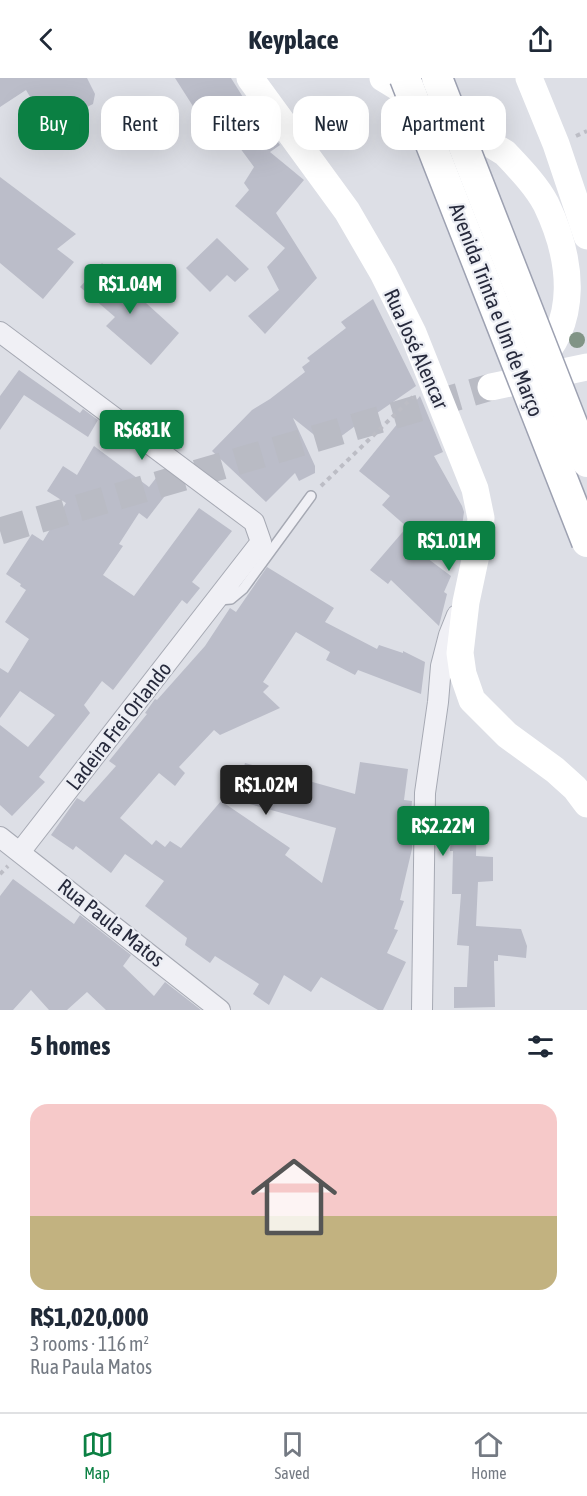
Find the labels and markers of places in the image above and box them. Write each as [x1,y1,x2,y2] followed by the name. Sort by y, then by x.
[75,264,185,315] pin: R$1.04M
[93,410,191,461] pin: R$681K
[394,521,504,572] pin: R$1.01M
[211,765,321,816] pin: R$1.02M
[388,806,498,857] pin: R$2.22M

